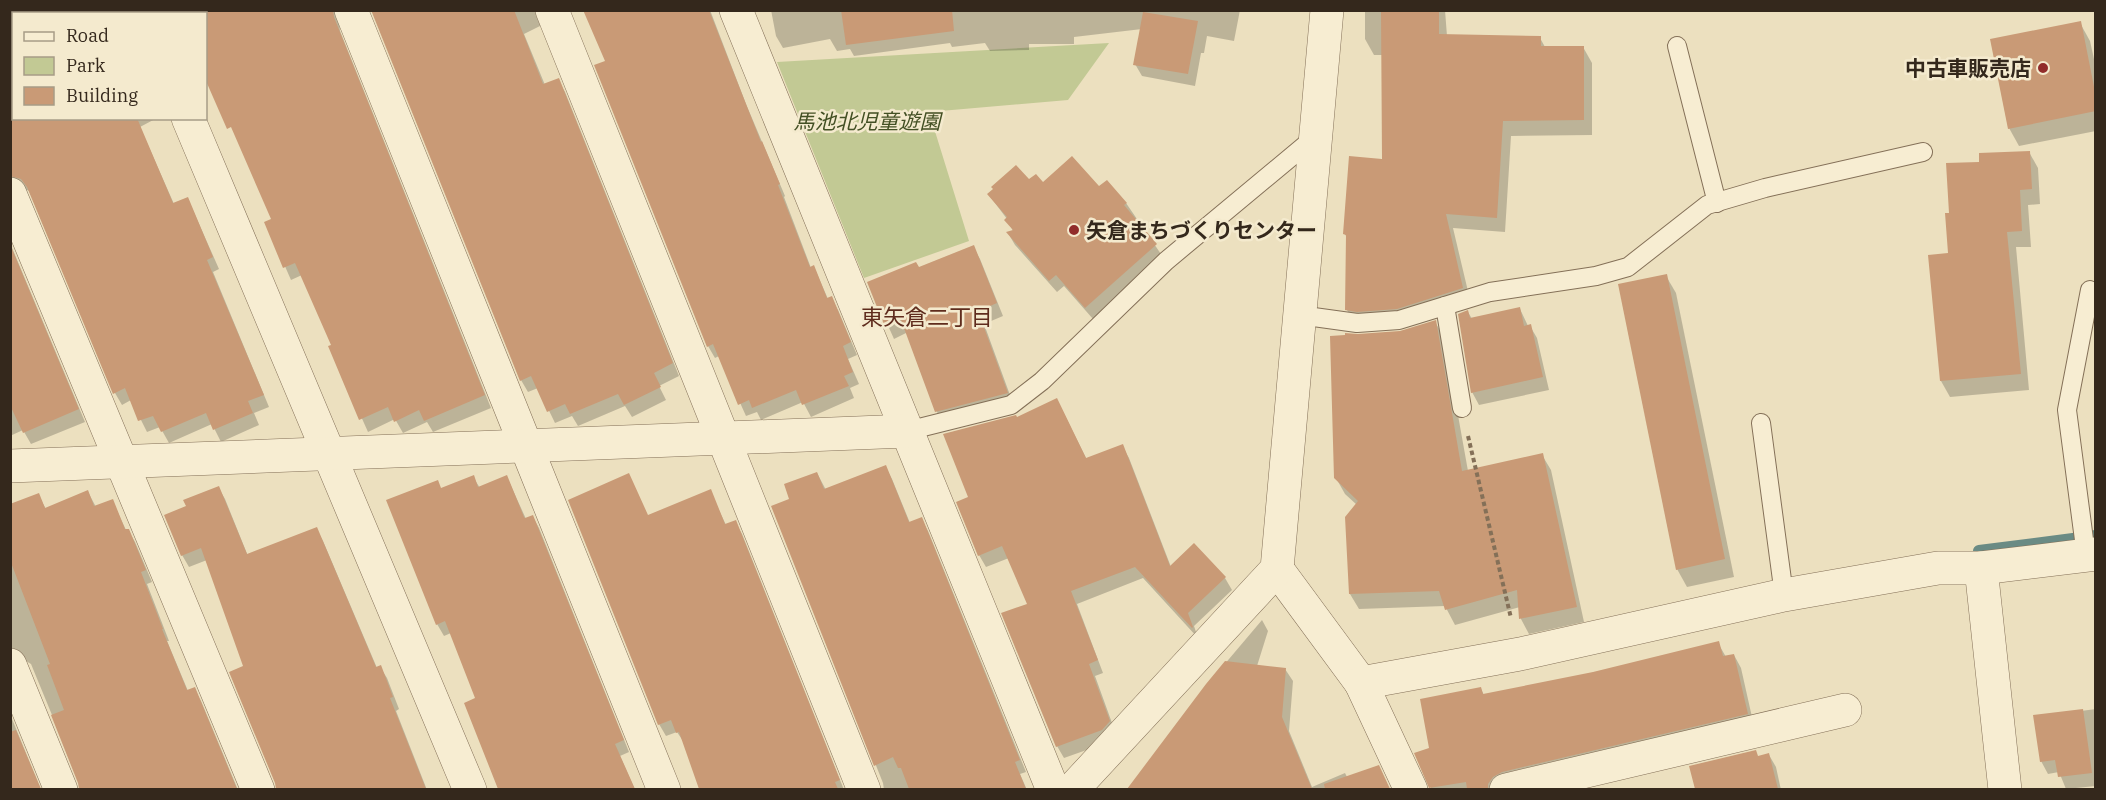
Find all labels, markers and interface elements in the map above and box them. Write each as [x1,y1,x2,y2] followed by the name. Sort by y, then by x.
[12,12,207,120] legend
[66,24,109,47] text: Road
[66,54,106,77] text: Park
[1905,54,2031,82] place label: 中古車販売店
[2036,61,2050,75] marker: 中古車販売店
[66,84,138,107] text: Building
[794,107,943,135] park label: 馬池北児童遊園
[1086,216,1317,244] place label: 矢倉まちづくりセンター
[1067,223,1081,237] marker: 矢倉まちづくりセンター
[861,302,993,331] district label: 東矢倉二丁目

